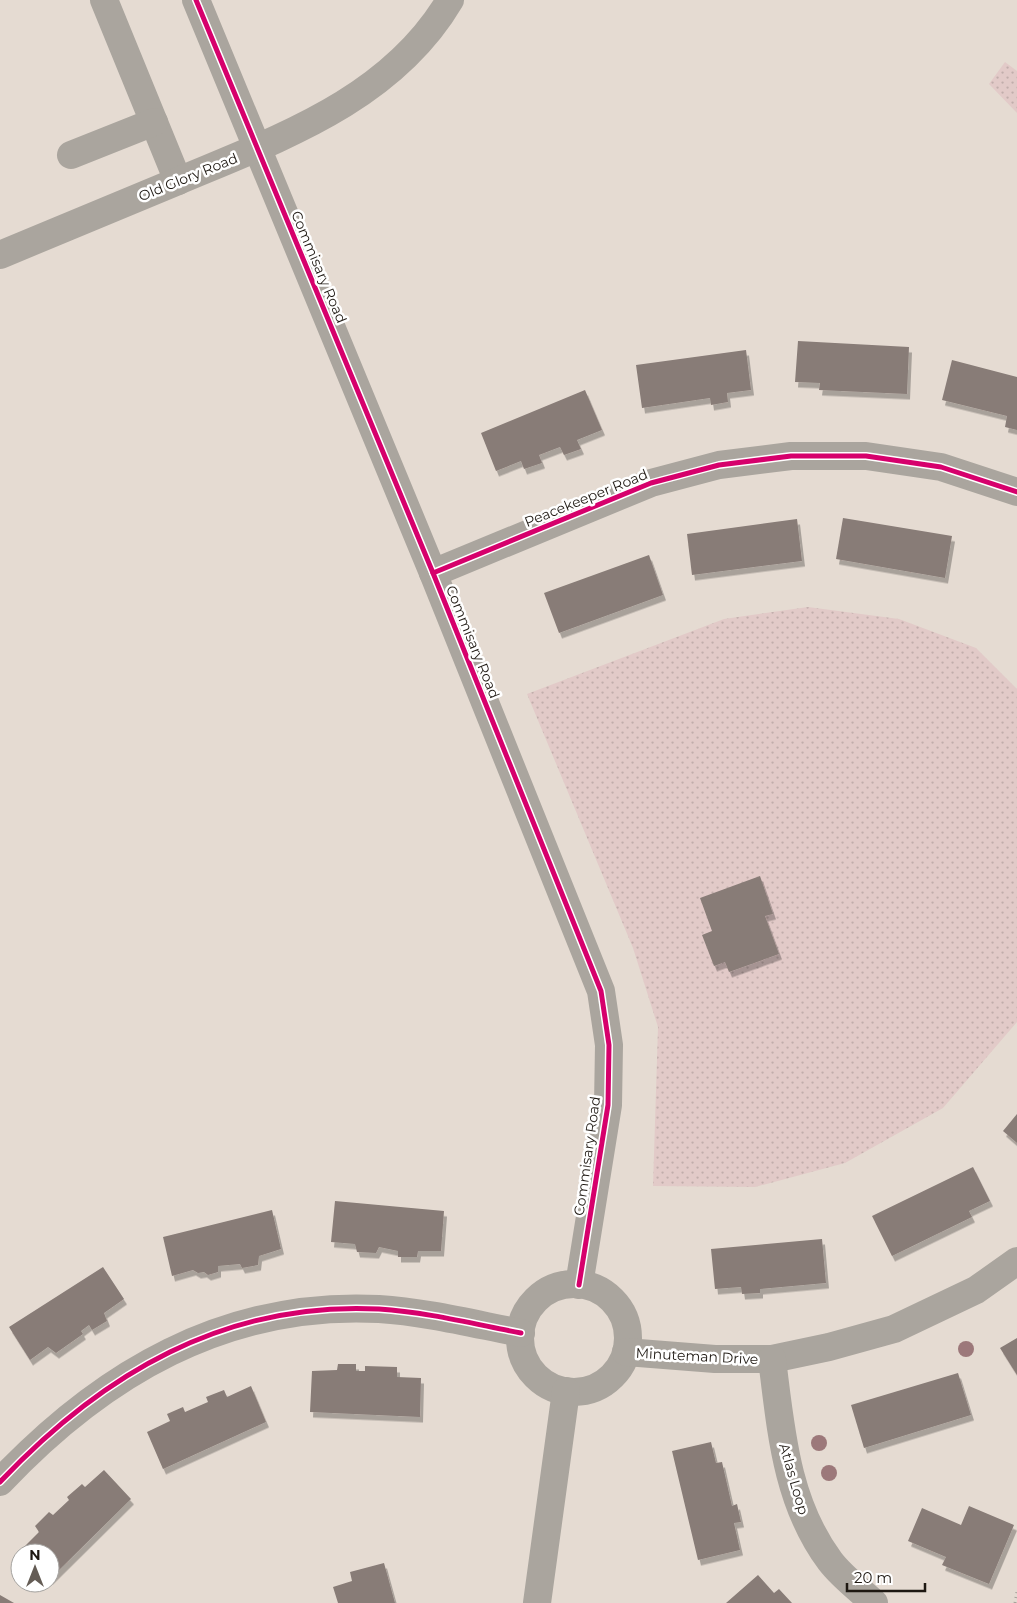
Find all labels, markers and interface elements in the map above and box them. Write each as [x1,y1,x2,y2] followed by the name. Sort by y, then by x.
[136,149,240,205] street label: Old Glory Road
[287,208,351,326] street label: Commisary Road
[522,465,650,531] street label: Peacekeeper Road
[442,583,504,701] street label: Commisary Road
[570,1095,604,1217] street label: Commisary Road
[635,1344,759,1368] street label: Minuteman Drive
[775,1441,813,1517] street label: Atlas Loop
[10,1543,60,1593] north arrow
[29,1546,41,1564] text: N
[847,1560,924,1592] scale bar
[854,1568,892,1587] text: 20 m

